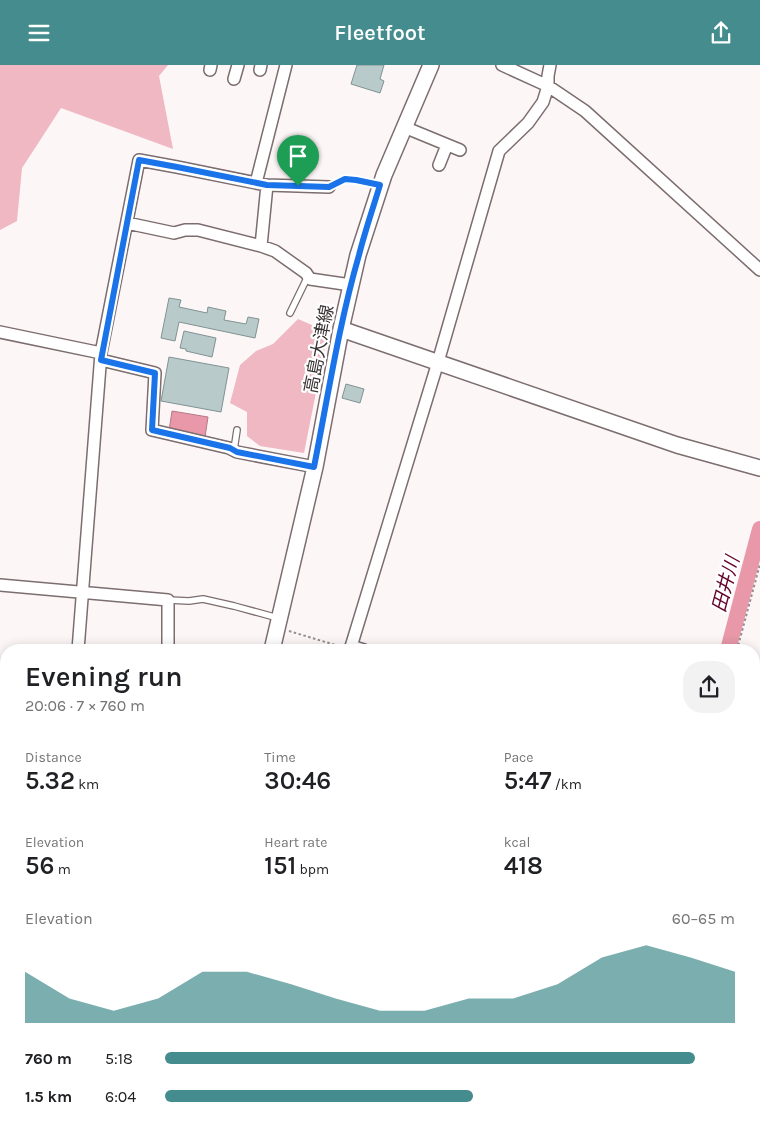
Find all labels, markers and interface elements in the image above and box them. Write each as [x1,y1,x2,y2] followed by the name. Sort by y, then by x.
[25,19,53,47] icon: menu
[707,19,735,47] icon: share
[334,20,426,46] text: Fleetfoot
[277,135,319,186] pin
[284,142,312,170] icon: arrive
[300,303,338,395] street label: 高島大津線
[708,552,744,615] water label: 田井川
[25,660,182,693] text: Evening run
[683,661,735,713] button: share
[25,696,145,715] text: 20:06 · 7 × 760 m
[25,749,82,766] text: Distance
[264,749,296,766] text: Time
[504,749,534,766] text: Pace
[25,766,75,795] text: 5.32
[264,766,331,795] text: 30:46
[504,766,551,795] text: 5:47
[75,776,99,793] text: km
[551,776,582,793] text: /km
[25,834,84,851] text: Elevation
[264,834,327,851] text: Heart rate
[504,834,530,851] text: kcal
[25,851,54,880] text: 56
[264,851,296,880] text: 151
[504,851,543,880] text: 418
[54,861,71,878] text: m
[296,861,329,878] text: bpm
[25,909,93,928] text: Elevation
[672,909,735,928] text: 60–65 m
[25,1049,72,1068] text: 760 m
[105,1049,133,1068] text: 5:18
[25,1087,72,1106] text: 1.5 km
[105,1087,136,1106] text: 6:04

